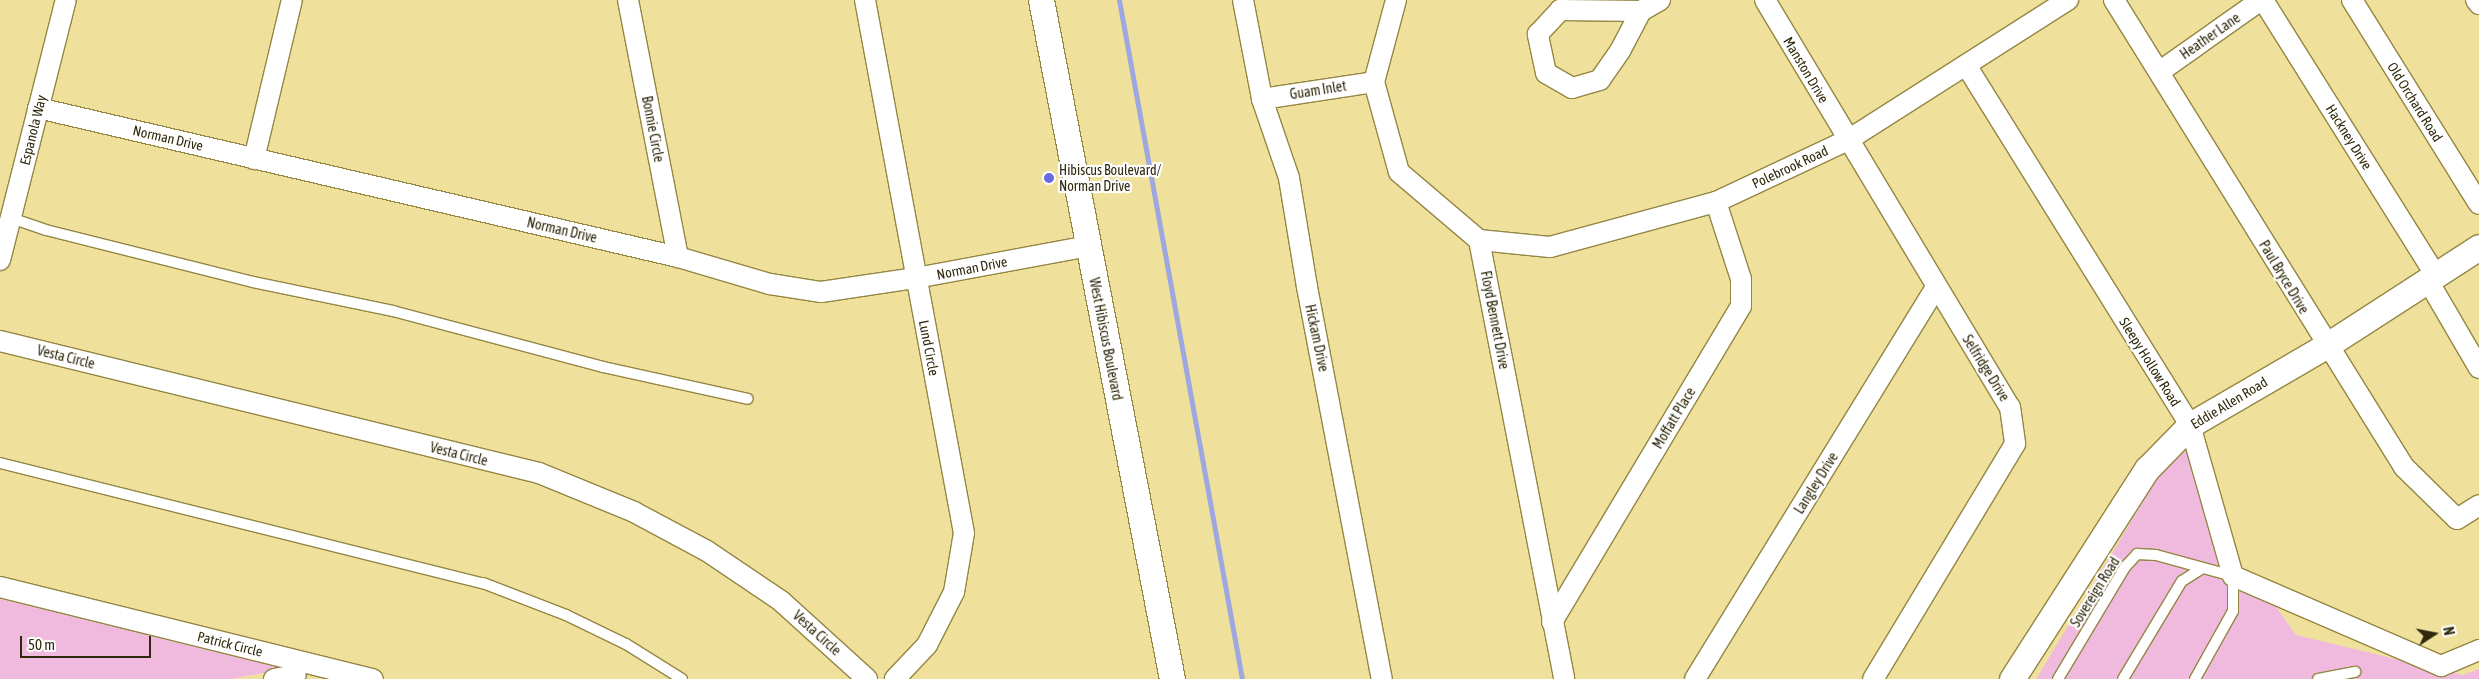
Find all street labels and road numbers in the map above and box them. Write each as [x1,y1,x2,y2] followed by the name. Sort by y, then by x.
[2177,9,2243,63] street label: Heather Lane
[1780,34,1832,106] street label: Manston Drive
[2384,59,2446,145] street label: Old Orchard Road
[1289,77,1347,103] street label: Guam Inlet
[16,93,50,167] street label: Espanola Way
[638,94,668,164] street label: Bonnie Circle
[2322,101,2376,173] street label: Hackney Drive
[131,122,205,154] street label: Norman Drive
[1749,142,1831,192] street label: Polebrook Road
[525,214,599,246] street label: Norman Drive
[2256,237,2312,317] street label: Paul Bryce Drive
[935,253,1009,283] street label: Norman Drive
[1477,269,1513,371] street label: Floyd Bennett Drive
[1086,276,1126,402] street label: West Hibiscus Boulevard
[1302,303,1332,373] street label: Hickam Drive
[2116,314,2184,410] street label: Sleepy Hollow Road
[915,319,943,377] street label: Lund Circle
[1959,332,2013,404] street label: Selfridge Drive
[35,342,97,372] street label: Vesta Circle
[2188,373,2270,433] street label: Eddie Allen Road
[1649,384,1699,452] street label: Moffatt Place
[428,439,490,469] street label: Vesta Circle
[1790,449,1842,517] street label: Langley Drive
[2067,554,2123,630] street label: Sovereign Road
[789,607,845,659] street label: Vesta Circle
[196,628,264,660] street label: Patrick Circle

